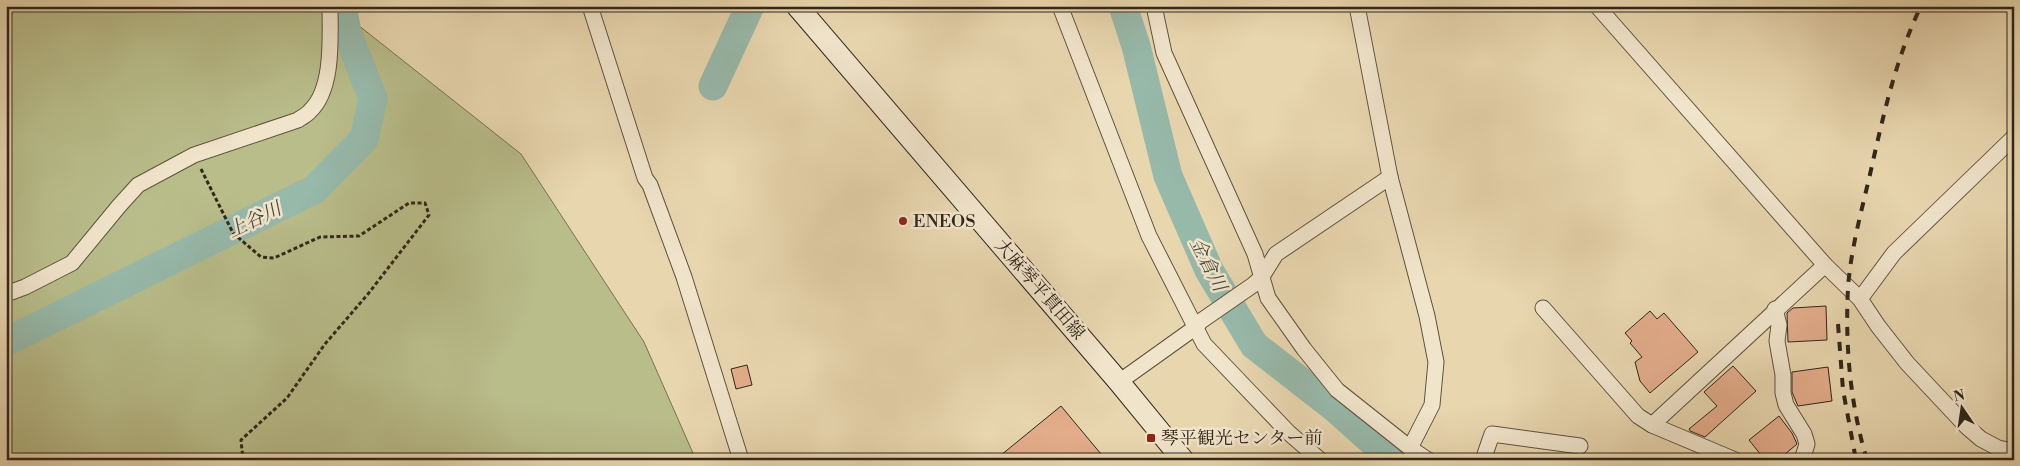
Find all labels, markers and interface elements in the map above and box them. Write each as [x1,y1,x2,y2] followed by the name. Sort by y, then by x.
[224,196,287,243] water label: 上谷川
[913,210,976,233] place label: ENEOS
[897,215,909,227] marker: ENEOS
[990,234,1090,344] street label: 大麻琴平貫田線
[1184,234,1233,297] water label: 金倉川
[1938,384,1988,434] north arrow
[1952,386,1967,406] text: N
[1161,427,1322,450] place label: 琴平観光センター前
[1145,432,1157,444] marker: 琴平観光センター前

